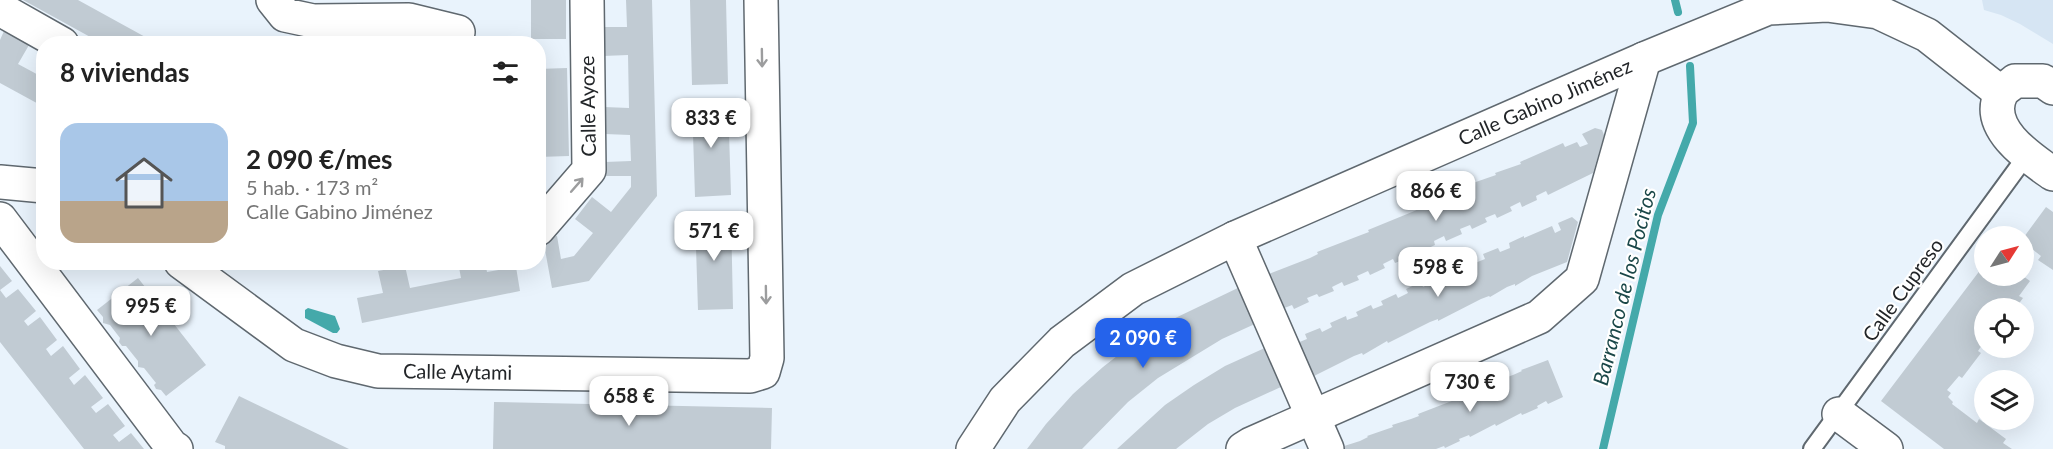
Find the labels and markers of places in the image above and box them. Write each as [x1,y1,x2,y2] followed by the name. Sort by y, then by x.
[669,98,753,149] pin: 833 €
[1394,171,1478,222] pin: 866 €
[672,211,756,262] pin: 571 €
[1396,247,1480,298] pin: 598 €
[109,286,193,337] pin: 995 €
[1088,318,1198,369] pin: 2 090 €
[1428,362,1512,413] pin: 730 €
[587,376,671,427] pin: 658 €

